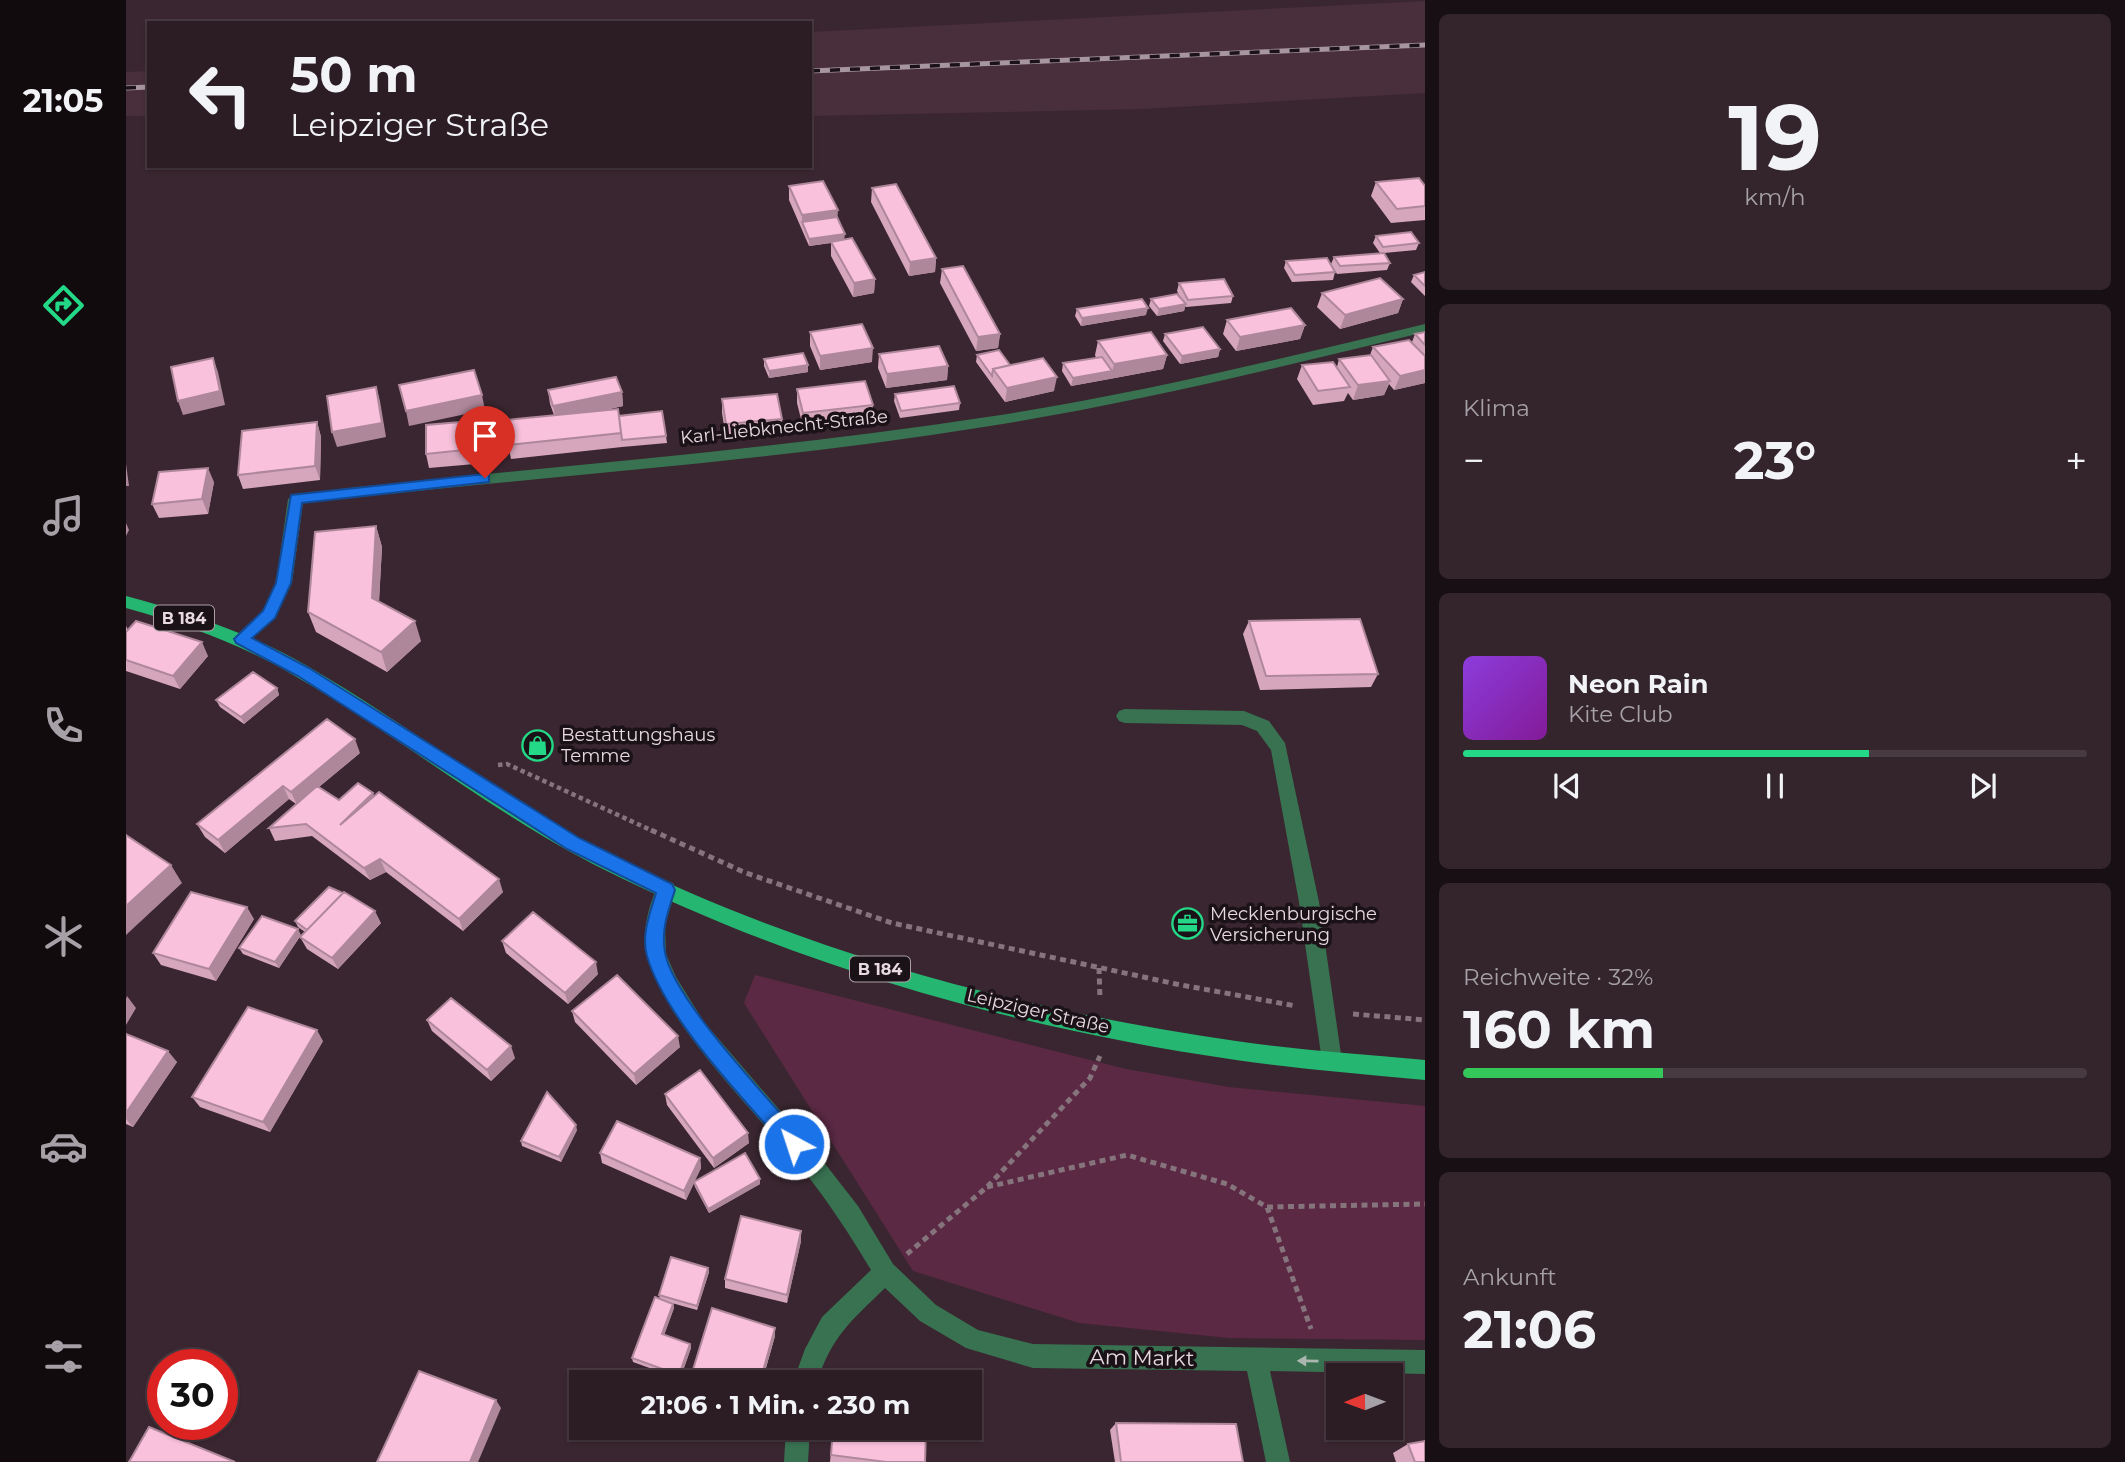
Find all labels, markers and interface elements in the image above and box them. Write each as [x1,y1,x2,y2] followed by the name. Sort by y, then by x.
[290,45,418,104] text: 50 m
[175,49,266,140] icon: left
[23,81,103,120] text: 21:05
[1728,82,1822,193] text: 19
[290,105,549,144] text: Leipziger Straße
[1744,183,1806,211] text: km/h
[39,281,88,330] icon: directions
[1463,394,1530,422] text: Klima
[679,405,889,449] street label: Karl-Liebknecht-Straße
[455,406,515,478] pin
[466,417,504,455] icon: arrive
[1734,429,1816,492] text: 23°
[1463,437,1485,484] text: −
[2065,437,2087,484] text: +
[39,491,88,540] icon: music
[154,606,214,631] road number: B 184
[1568,668,1709,700] text: Neon Rain
[1568,700,1673,728] text: Kite Club
[39,701,88,750] icon: phone
[561,724,715,767] place label: Bestattungshaus Temme
[521,728,555,762] shop icon: Bestattungshaus Temme
[1548,767,1586,805] icon: previous
[1756,767,1794,805] icon: pause
[1964,767,2002,805] icon: next
[1210,903,1377,946] place label: Mecklenburgische Versicherung
[1170,907,1204,941] office icon: Mecklenburgische Versicherung
[39,912,88,961] icon: climate
[850,956,910,981] road number: B 184
[1463,963,1653,991] text: Reichweite · 32%
[965,984,1112,1038] street label: Leipziger Straße
[1463,998,1655,1061] text: 160 km
[757,1107,831,1181] position arrow
[39,1122,88,1171] icon: car
[1463,1263,1557,1291] text: Ankunft
[1463,1298,1596,1361] text: 21:06
[39,1332,88,1381] icon: filters
[1089,1344,1195,1371] street label: Am Markt
[147,1349,238,1440] speed limit sign: 30
[1297,1355,1319,1366] one-way arrow
[1326,1363,1404,1440] north arrow
[1326,1363,1403,1440] map controls
[641,1389,910,1421] text: 21:06 · 1 Min. · 230 m

